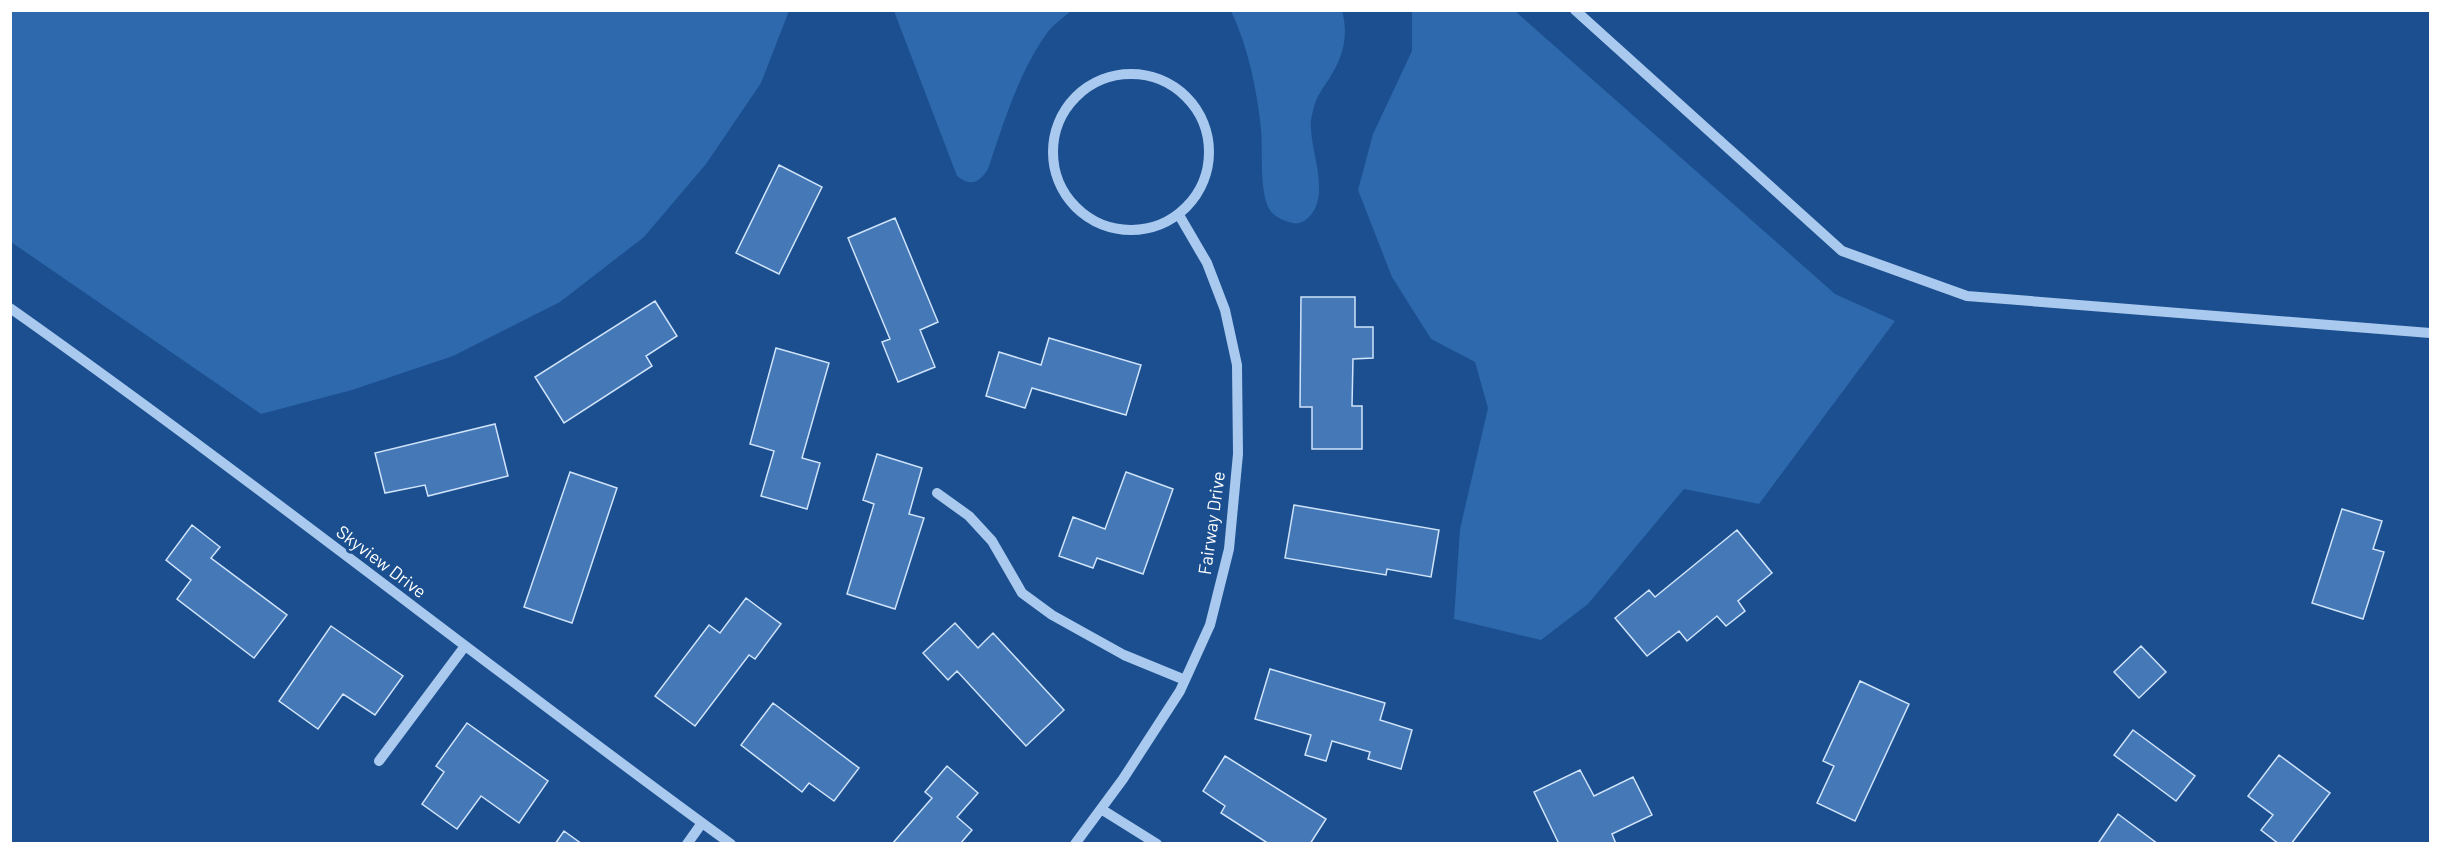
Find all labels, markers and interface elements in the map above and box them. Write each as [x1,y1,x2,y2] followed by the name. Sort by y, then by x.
[1193,470,1229,576] street label: Fairway Drive
[332,520,431,602] street label: Skyview Drive

